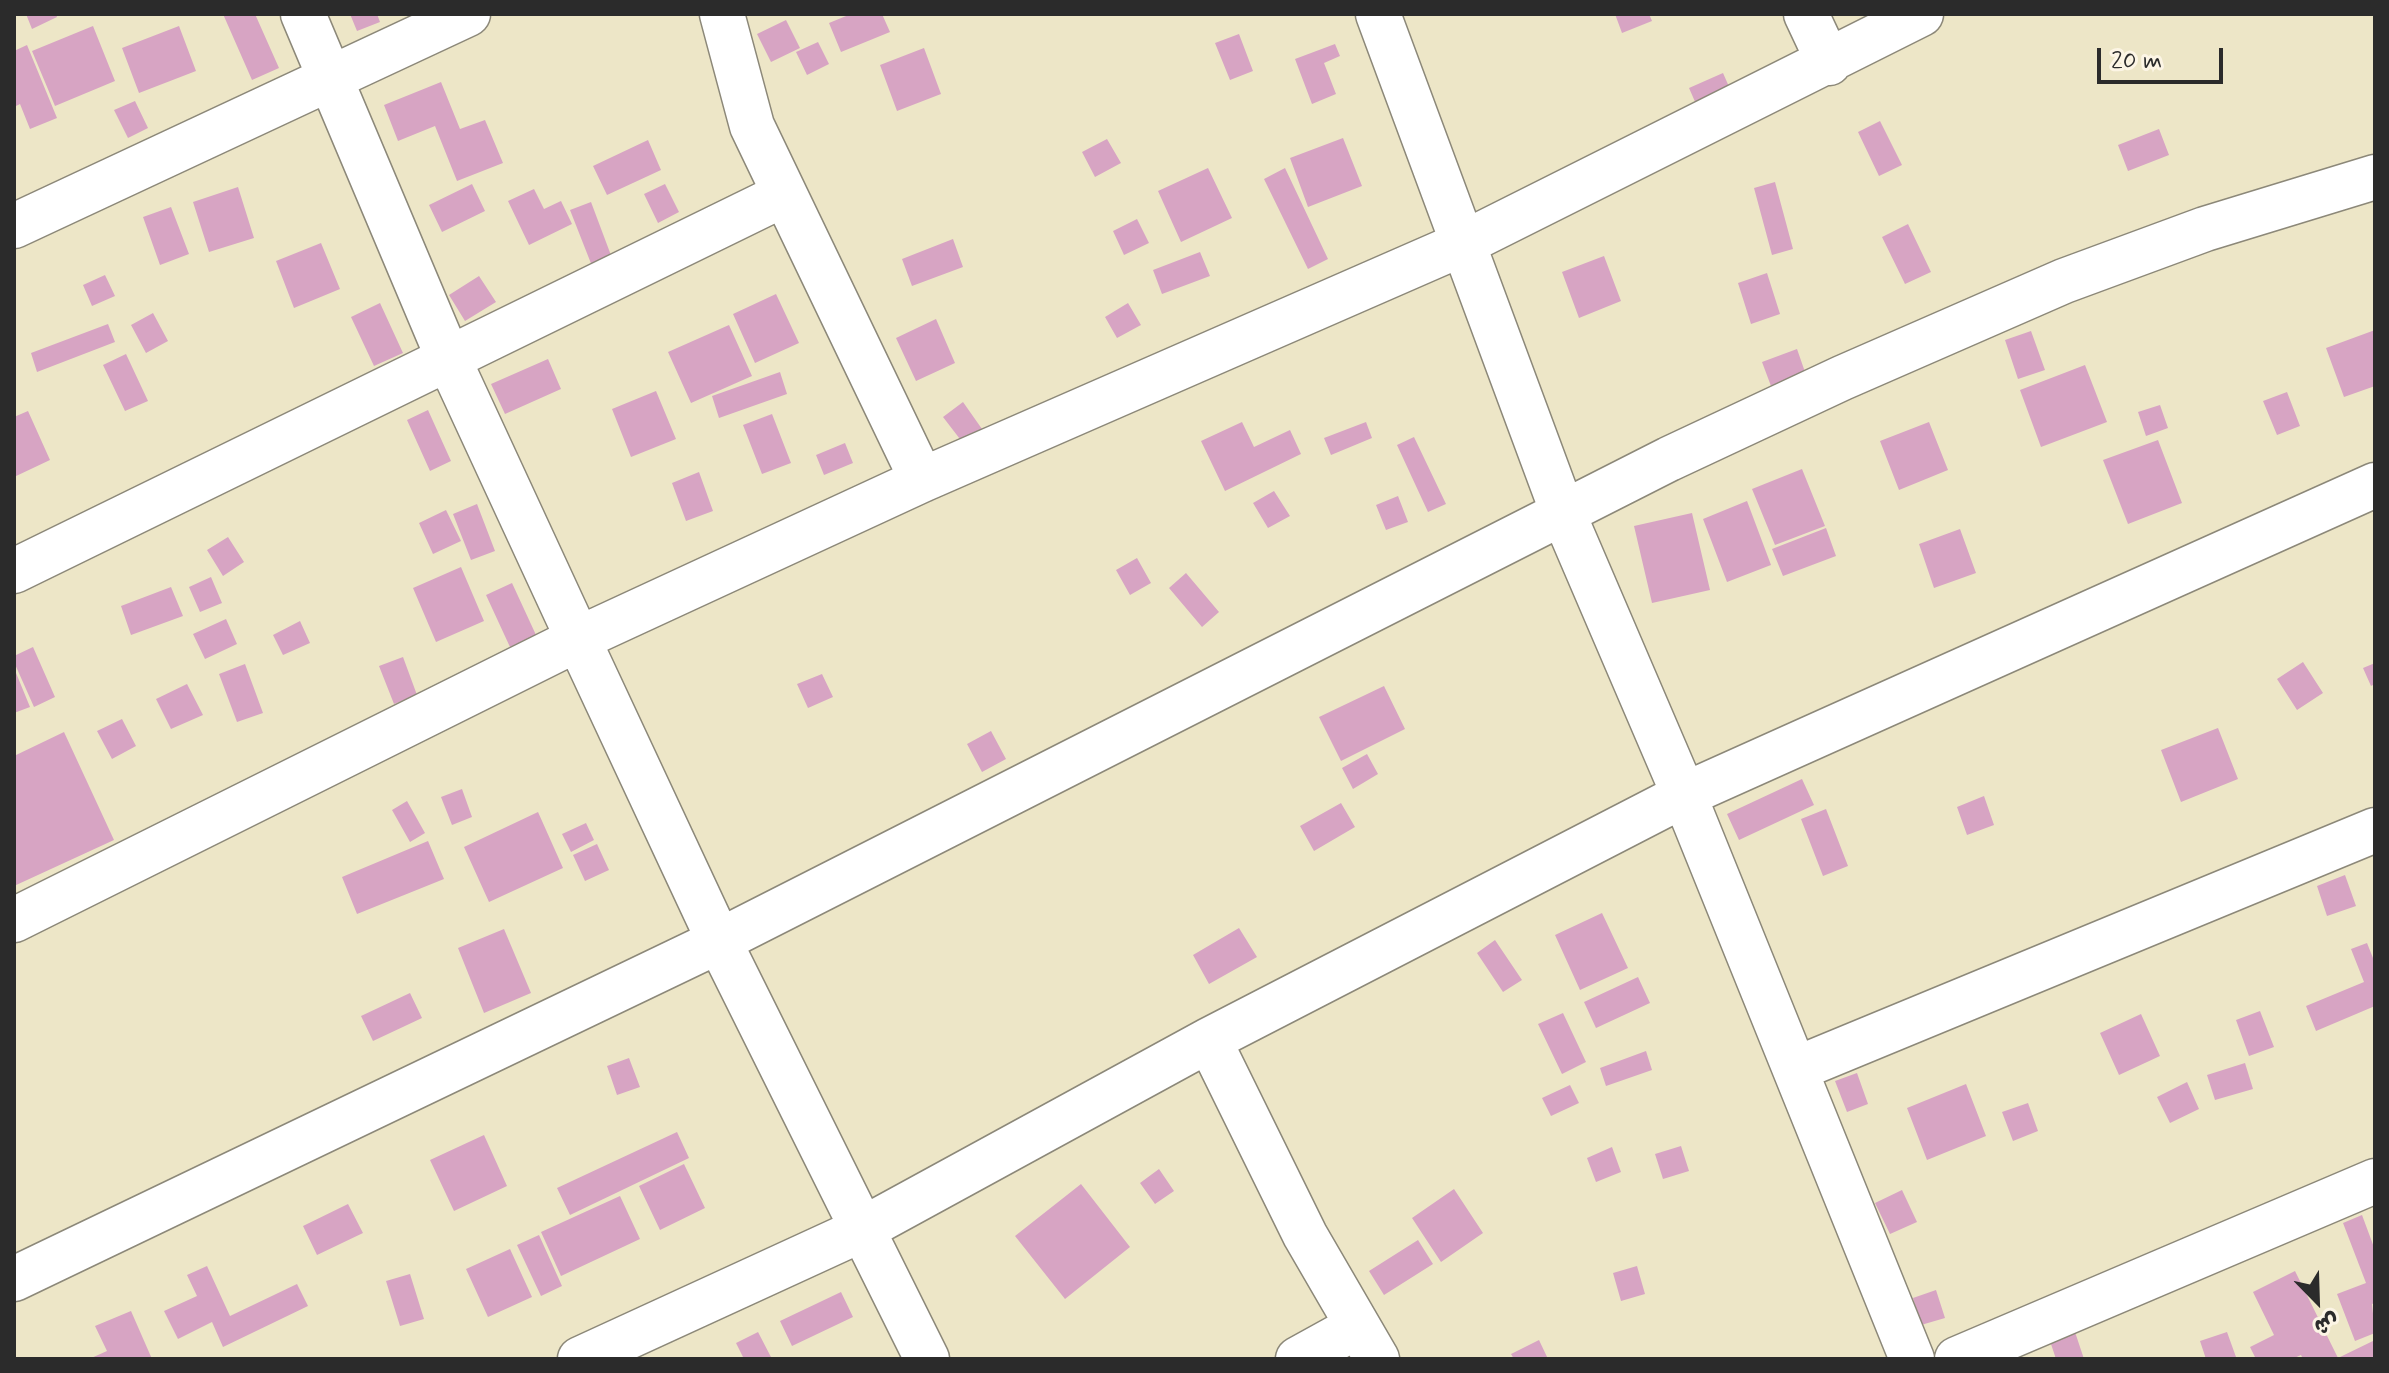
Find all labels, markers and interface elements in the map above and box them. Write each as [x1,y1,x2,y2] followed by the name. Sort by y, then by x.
[2101,32,2227,82] scale bar
[2111,46,2162,77] text: 20 m
[2277,1261,2357,1341] north arrow
[2310,1305,2343,1341] text: ش

